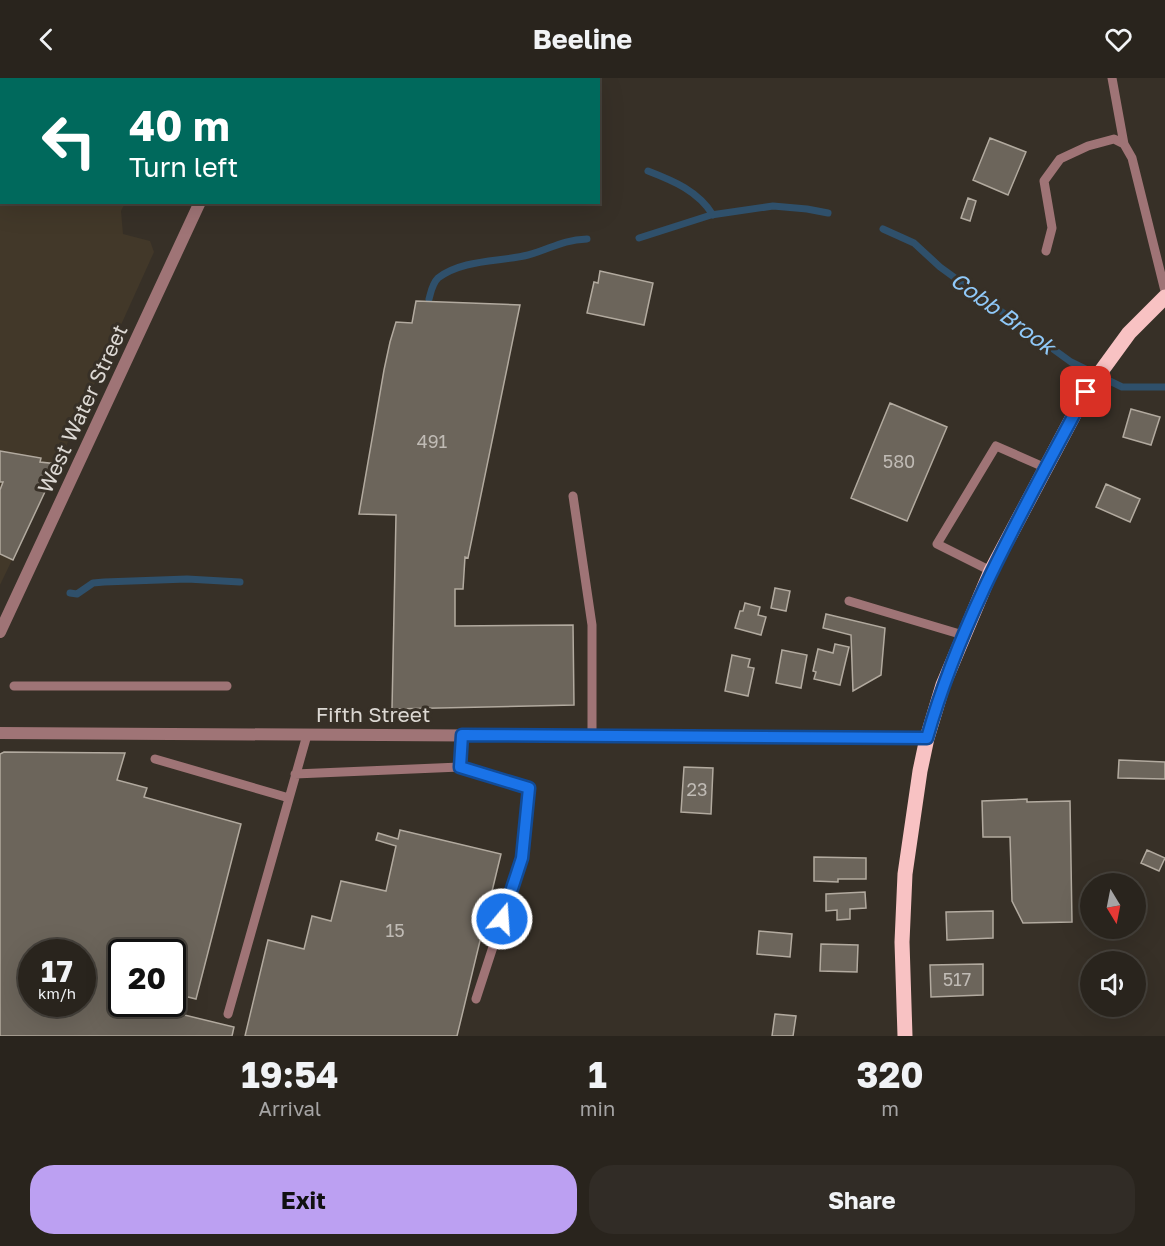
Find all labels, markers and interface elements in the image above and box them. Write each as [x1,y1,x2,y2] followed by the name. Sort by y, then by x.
[30,23,63,56] icon: back
[533,23,632,55] text: Beeline
[1102,23,1135,56] icon: heart
[129,100,230,150] text: 40 m
[30,102,108,180] icon: left
[129,151,238,183] text: Turn left
[946,266,1063,361] water label: Cobb Brook
[32,320,133,497] street label: West Water Street
[1060,366,1111,417] pin
[1069,375,1102,408] icon: arrive
[417,430,448,452] house number: 491
[883,450,915,472] house number: 580
[316,701,430,727] street label: Fifth Street
[687,778,707,800] house number: 23
[1080,873,1146,939] north arrow
[1080,873,1146,1017] map controls
[470,887,534,951] position arrow
[385,919,405,941] house number: 15
[108,939,186,1017] speed limit sign: 20
[1080,951,1146,1017] button: sound
[41,953,73,989] text: 17
[943,968,971,990] house number: 517
[38,984,76,1002] text: km/h
[241,1053,339,1096] text: 19:54
[588,1053,607,1096] text: 1
[856,1053,924,1096] text: 320
[259,1096,321,1120] text: Arrival
[580,1096,615,1120] text: min
[881,1096,899,1120] text: m
[30,1165,577,1234] button: Exit
[589,1165,1135,1234] button: Share

